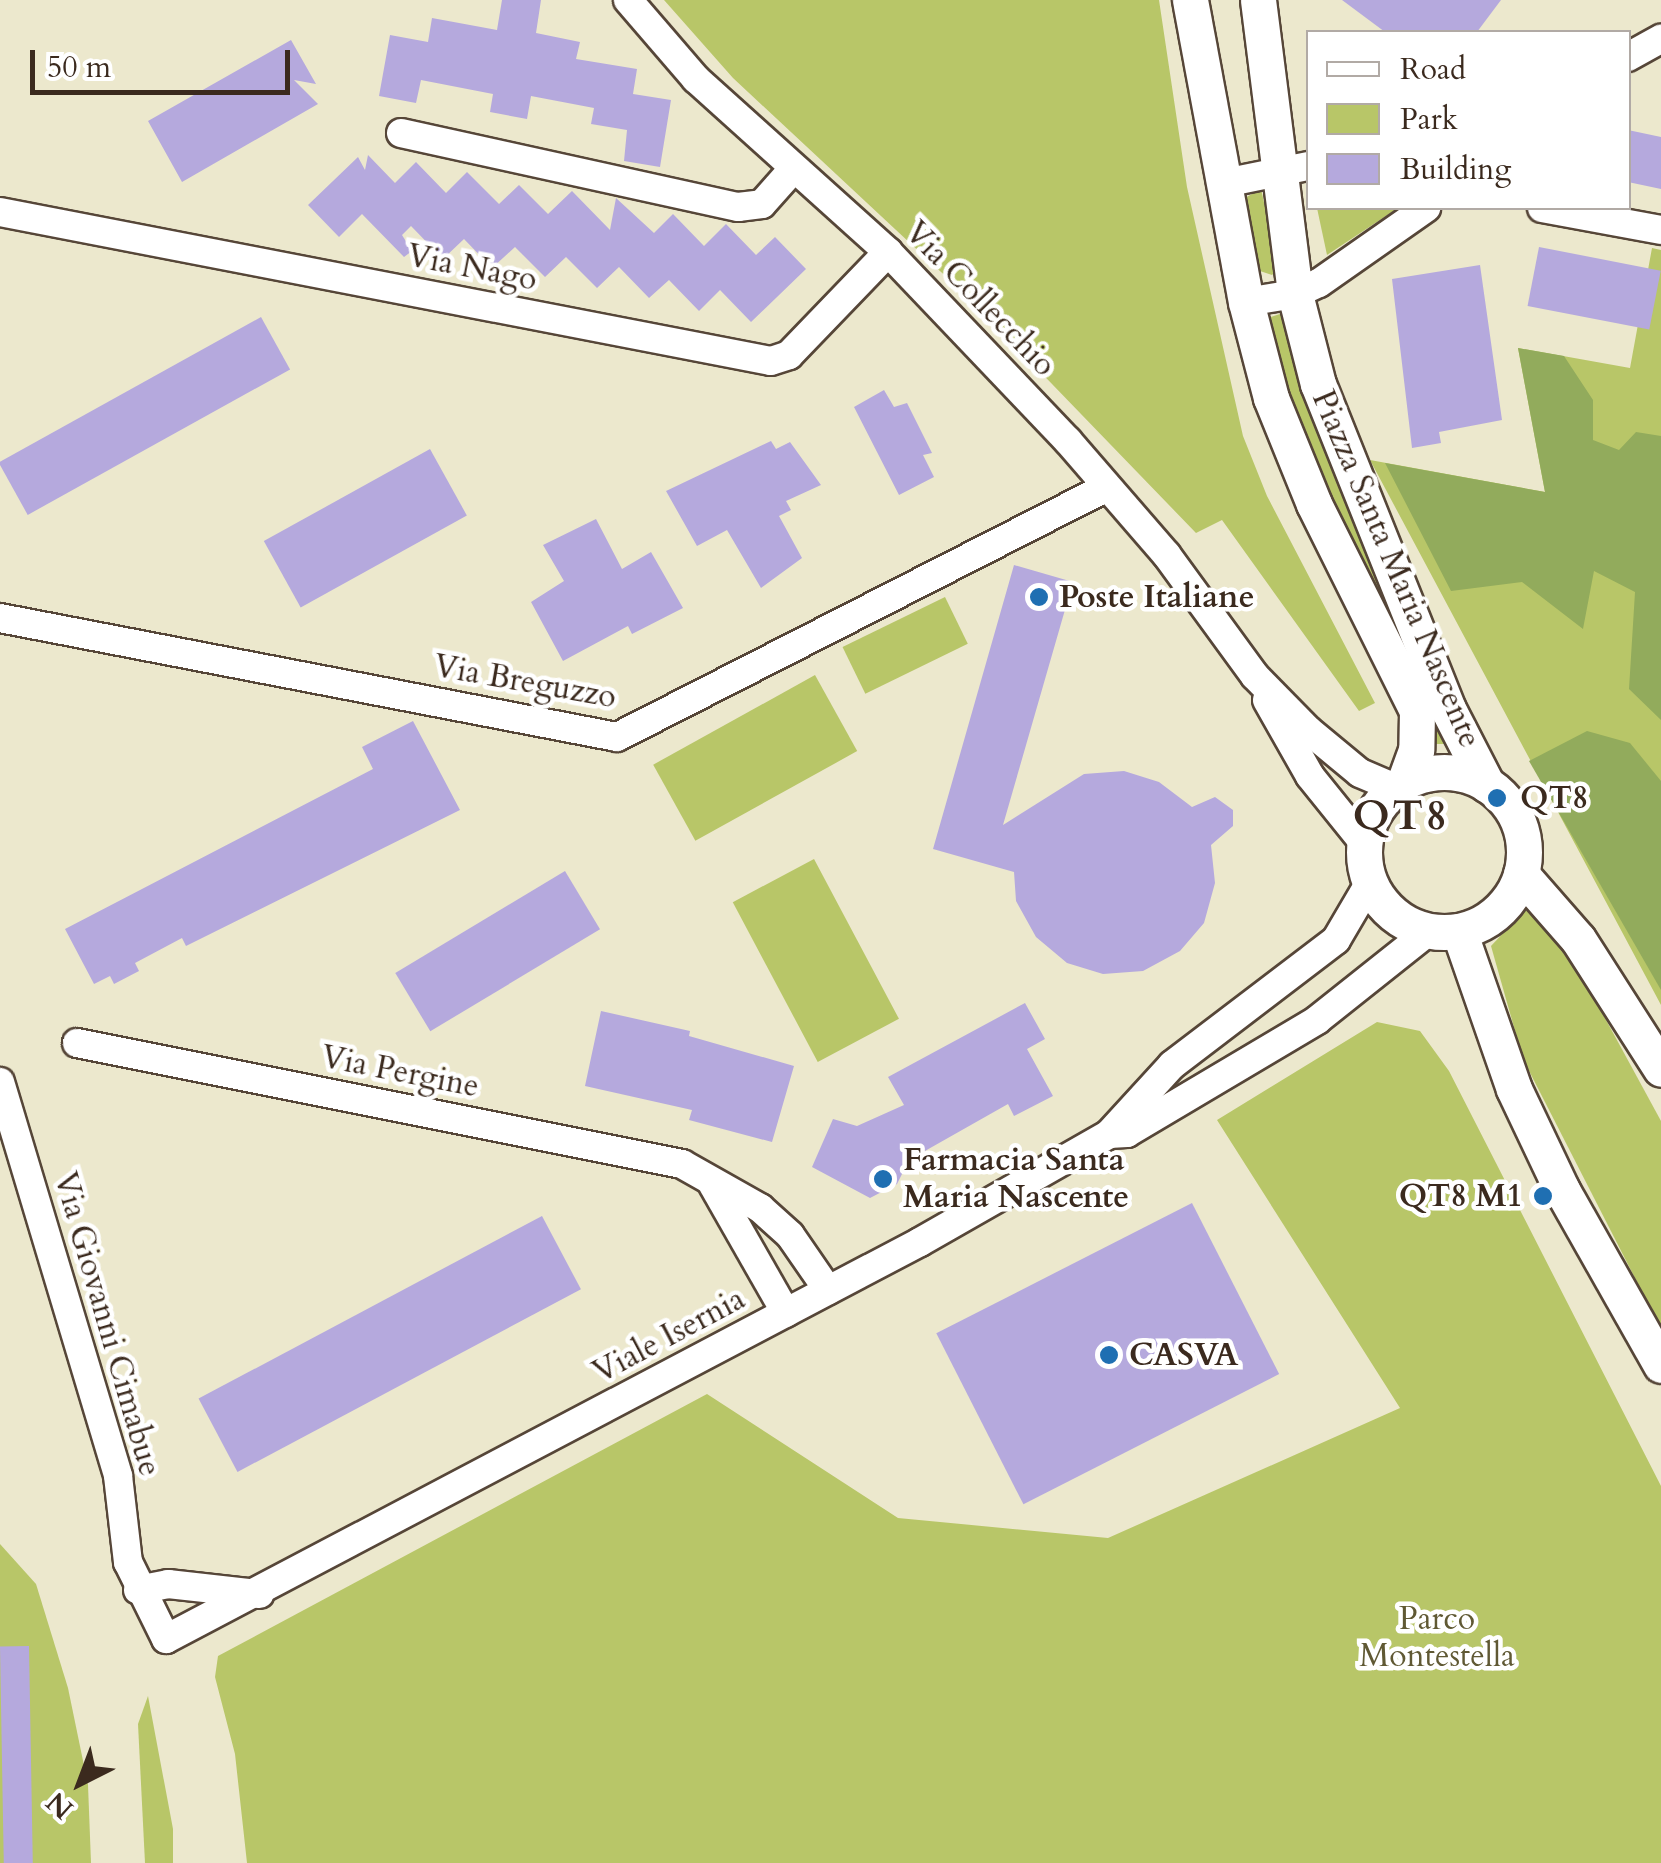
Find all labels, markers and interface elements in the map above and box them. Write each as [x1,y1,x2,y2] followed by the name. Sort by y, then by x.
[35,30,295,92] scale bar
[1306,30,1631,210] legend
[47,47,111,88] text: 50 m
[1400,49,1466,90] text: Road
[1400,99,1458,140] text: Park
[1400,149,1511,190] text: Building
[897,214,1063,384] street label: Via Collecchio
[404,237,540,299] street label: Via Nago
[1303,385,1489,753] street label: Piazza Santa Maria Nascente
[1059,578,1255,616] place label: Poste Italiane
[1028,586,1050,608] marker: Poste Italiane
[431,647,619,717] street label: Via Breguzzo
[1520,779,1588,817] place label: QT8
[1484,785,1510,811] marker: QT8
[1352,791,1450,841] district label: QT8
[318,1038,482,1106] street label: Via Pergine
[903,1142,1129,1217] place label: Farmacia Santa Maria Nascente
[45,1168,169,1480] street label: Via Giovanni Cimabue
[872,1168,894,1190] marker: Farmacia Santa Maria Nascente
[1399,1177,1523,1215] place label: QT8 M1
[1532,1185,1554,1207] marker: QT8 M1
[587,1280,751,1392] street label: Viale Isernia
[1129,1336,1238,1374] place label: CASVA
[1098,1344,1120,1366] marker: CASVA
[1359,1601,1515,1676] park label: Parco Montestella
[30,1733,130,1833] north arrow
[38,1783,82,1828] text: N

